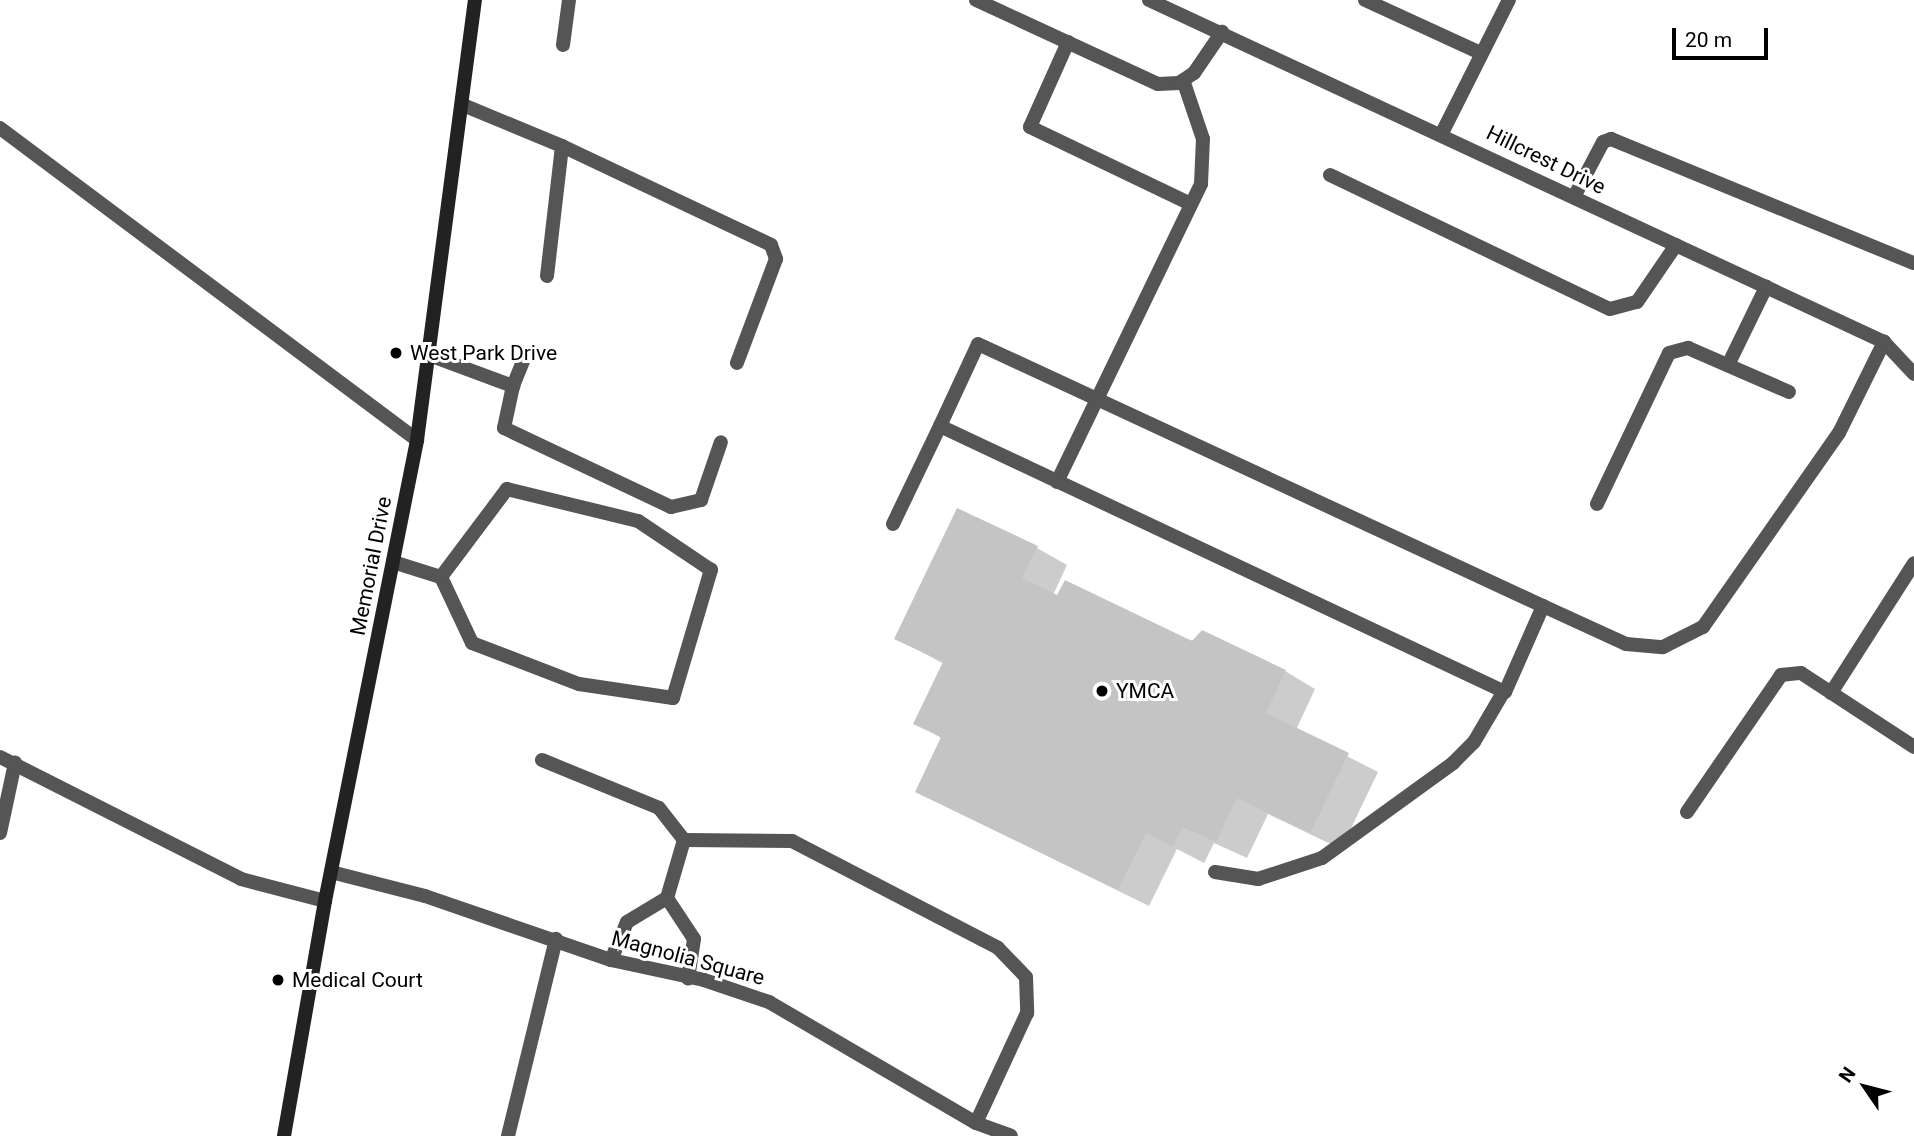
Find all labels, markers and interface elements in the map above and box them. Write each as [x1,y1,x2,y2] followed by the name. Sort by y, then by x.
[1676,14,1772,58] scale bar
[1685,28,1732,52] text: 20 m
[1482,120,1610,200] street label: Hillcrest Drive
[410,340,557,366] place label: West Park Drive
[388,345,404,361] marker: West Park Drive
[345,494,397,638] street label: Memorial Drive
[1116,678,1174,704] place label: YMCA
[1094,683,1110,699] marker: YMCA
[609,925,767,991] street label: Magnolia Square
[292,967,423,993] place label: Medical Court
[270,972,286,988] marker: Medical Court
[1830,1052,1900,1122] north arrow
[1834,1063,1861,1087] text: N

